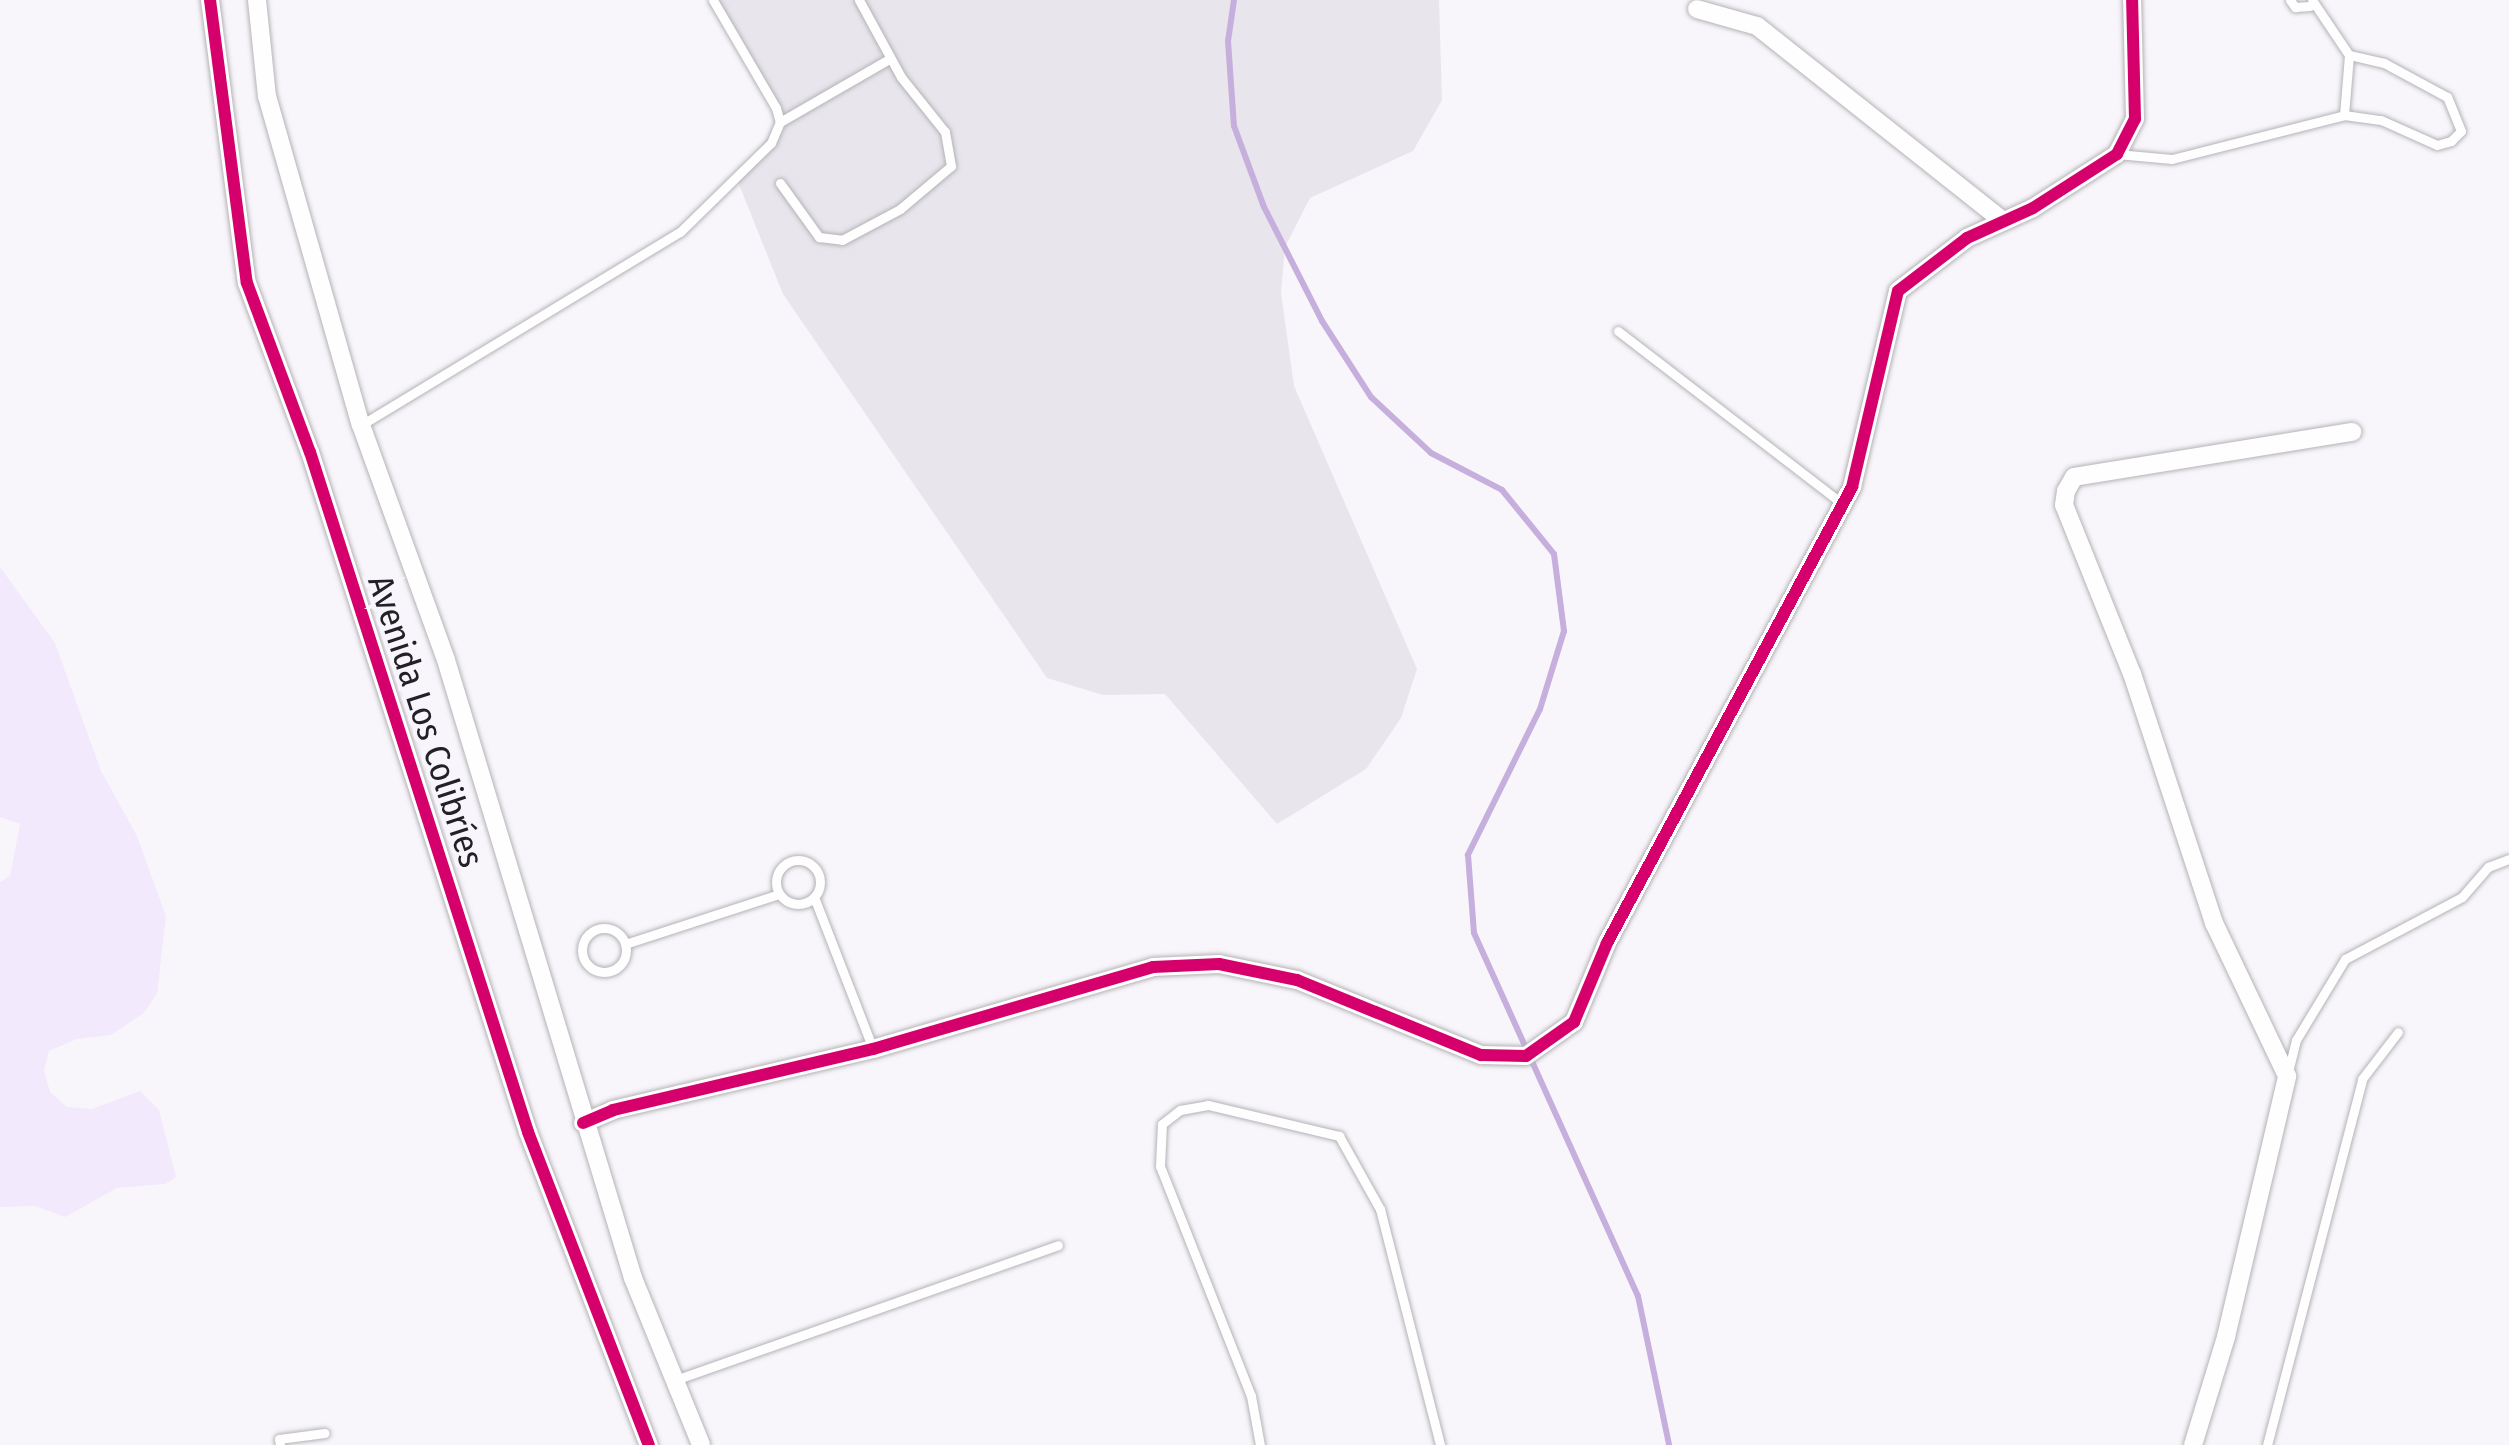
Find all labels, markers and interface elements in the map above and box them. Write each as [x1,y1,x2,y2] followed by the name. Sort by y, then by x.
[359,570,493,872] street label: Avenida Los Colibríes

